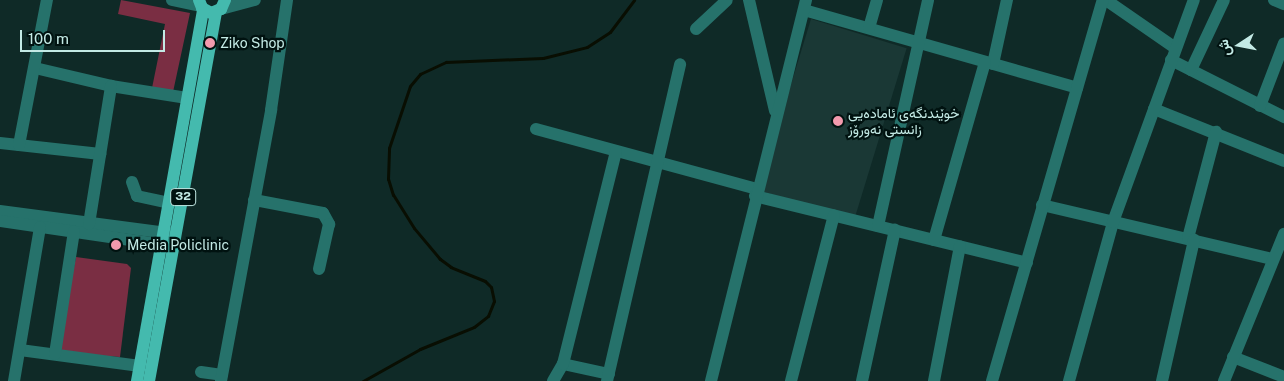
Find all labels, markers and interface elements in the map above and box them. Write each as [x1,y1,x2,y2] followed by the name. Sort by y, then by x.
[22,20,168,52] scale bar
[1214,20,1264,70] north arrow
[28,30,69,47] text: 100 m
[220,35,285,51] place label: Ziko Shop
[204,37,216,49] marker: Ziko Shop
[1215,38,1234,58] text: ش
[848,105,959,138] place label: خوێندنگەی ئامادەیی زانستی نەورۆز
[832,115,844,127] marker: خوێندنگەی ئامادەیی زانستی نەورۆز
[169,188,197,206] road number: 32
[127,237,229,253] place label: Media Policlinic
[109,238,123,252] marker: Media Policlinic

